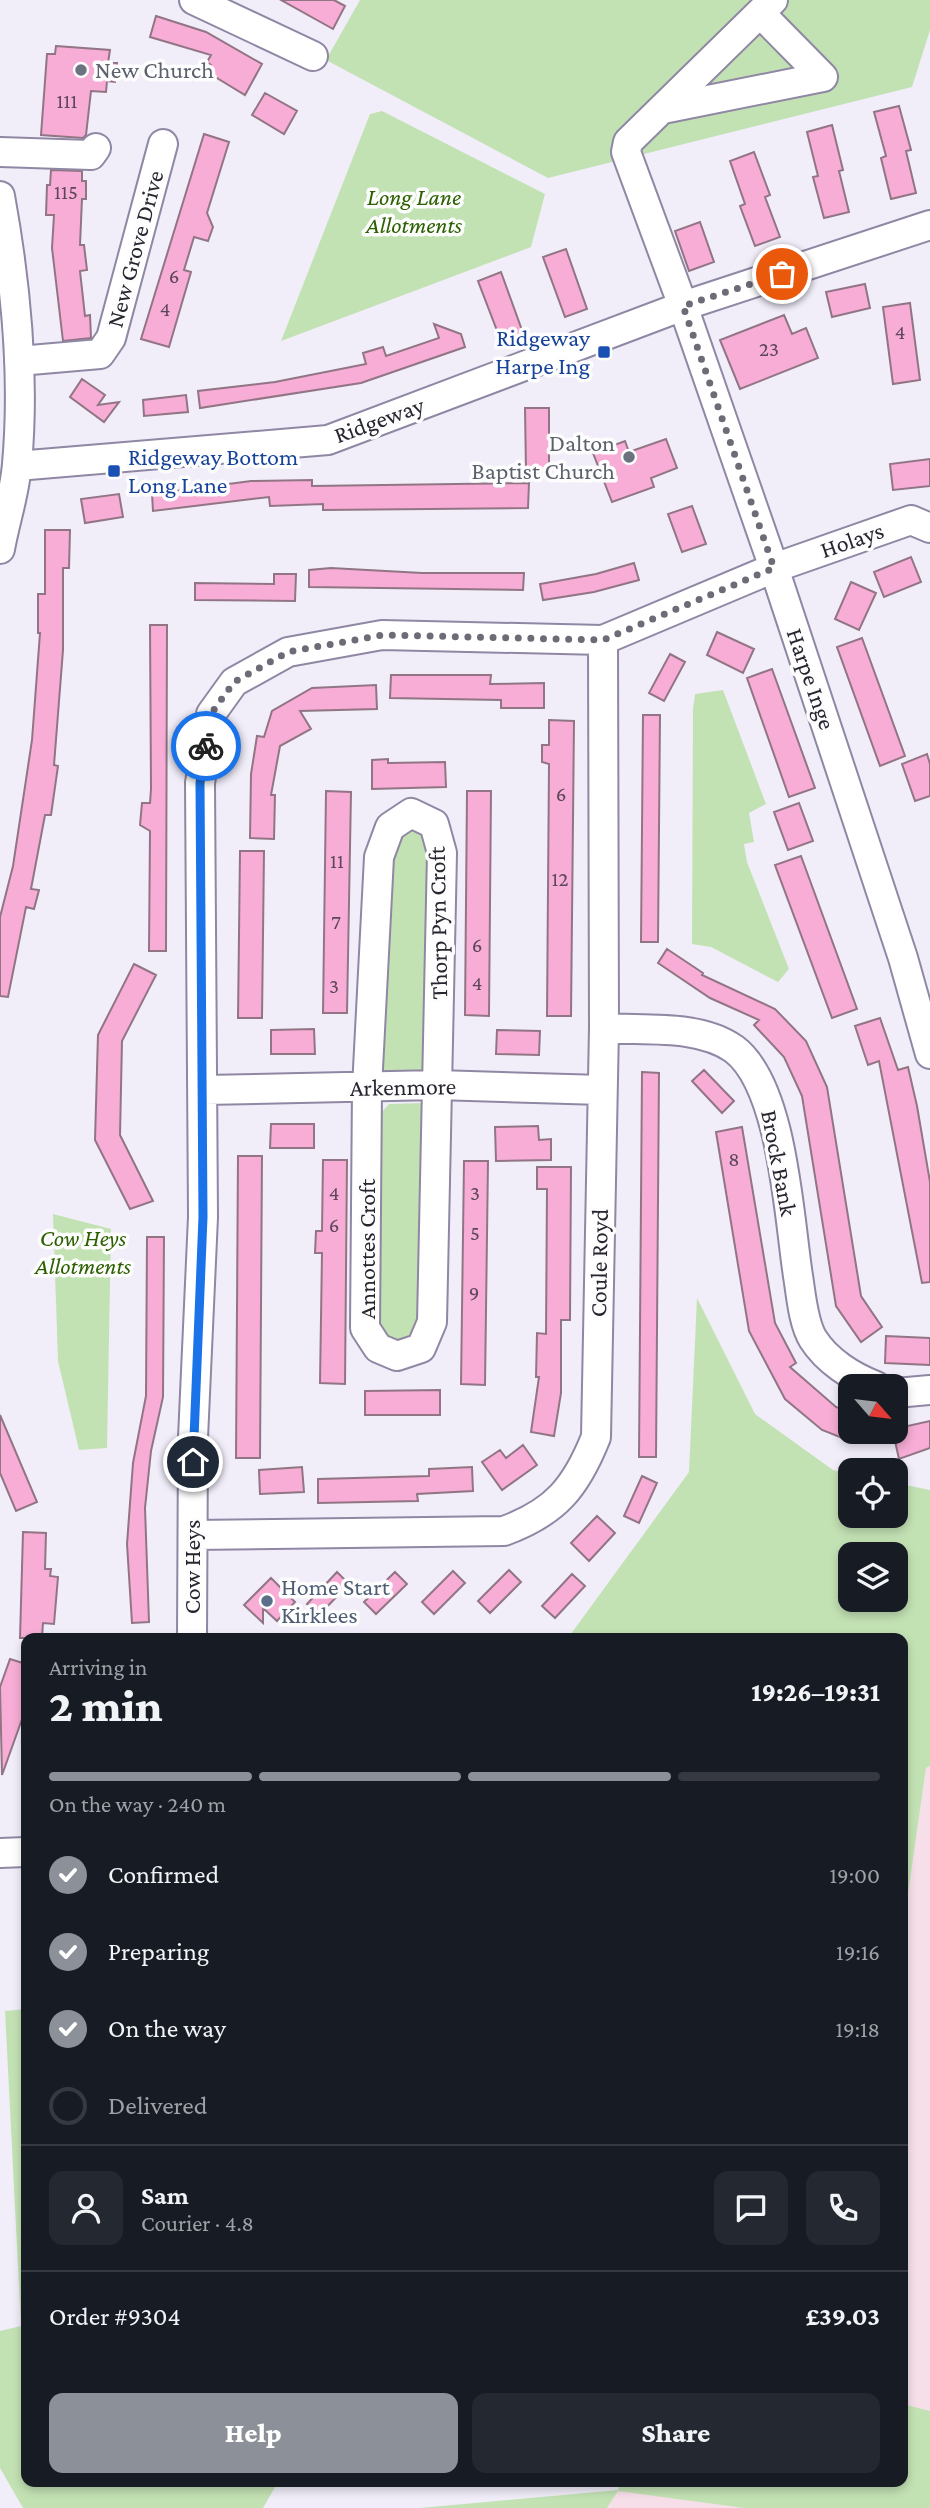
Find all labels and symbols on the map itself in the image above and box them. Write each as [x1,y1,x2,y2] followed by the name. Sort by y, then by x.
[95,56,214,83] place label: New Church
[73,62,89,78] marker: New Church
[57,89,77,113] house number: 111
[101,167,168,330] street label: New Grove Drive
[54,180,78,204] house number: 115
[365,183,463,238] park label: Long Lane Allotments
[752,244,812,304] pin
[169,264,179,288] house number: 6
[160,297,170,321] house number: 4
[895,320,905,344] house number: 4
[495,324,591,379] place label: Ridgeway Harpe Ing
[759,337,779,361] house number: 23
[596,344,612,360] marker: Ridgeway Harpe Ing
[330,390,428,448] street label: Ridgeway
[472,429,615,484] place label: Dalton Baptist Church
[128,443,298,498] place label: Ridgeway Bottom Long Lane
[621,449,637,465] marker: Dalton Baptist Church
[106,463,122,479] marker: Ridgeway Bottom Long Lane
[817,516,887,563] street label: Holays
[782,625,841,733] street label: Harpe Inge
[171,711,241,781] courier
[556,782,566,806] house number: 6
[423,845,452,1000] street label: Thorp Pyn Croft
[330,849,344,873] house number: 11
[552,867,568,891] house number: 12
[331,910,341,934] house number: 7
[472,933,482,957] house number: 6
[472,971,482,995] house number: 4
[329,974,339,998] house number: 3
[350,1072,456,1101] street label: Arkenmore
[756,1108,803,1219] street label: Brock Bank
[728,1147,740,1171] house number: 8
[353,1178,380,1319] street label: Annottes Croft
[329,1181,339,1205] house number: 4
[470,1181,480,1205] house number: 3
[584,1208,613,1317] street label: Coule Royd
[329,1213,339,1237] house number: 6
[470,1221,480,1245] house number: 5
[34,1224,132,1279] park label: Cow Heys Allotments
[469,1281,479,1305] house number: 9
[838,1374,908,1444] north arrow
[163,1432,223,1492] pin
[178,1520,205,1614] street label: Cow Heys
[281,1573,391,1628] place label: Home Start Kirklees
[259,1593,275,1609] marker: Home Start Kirklees

